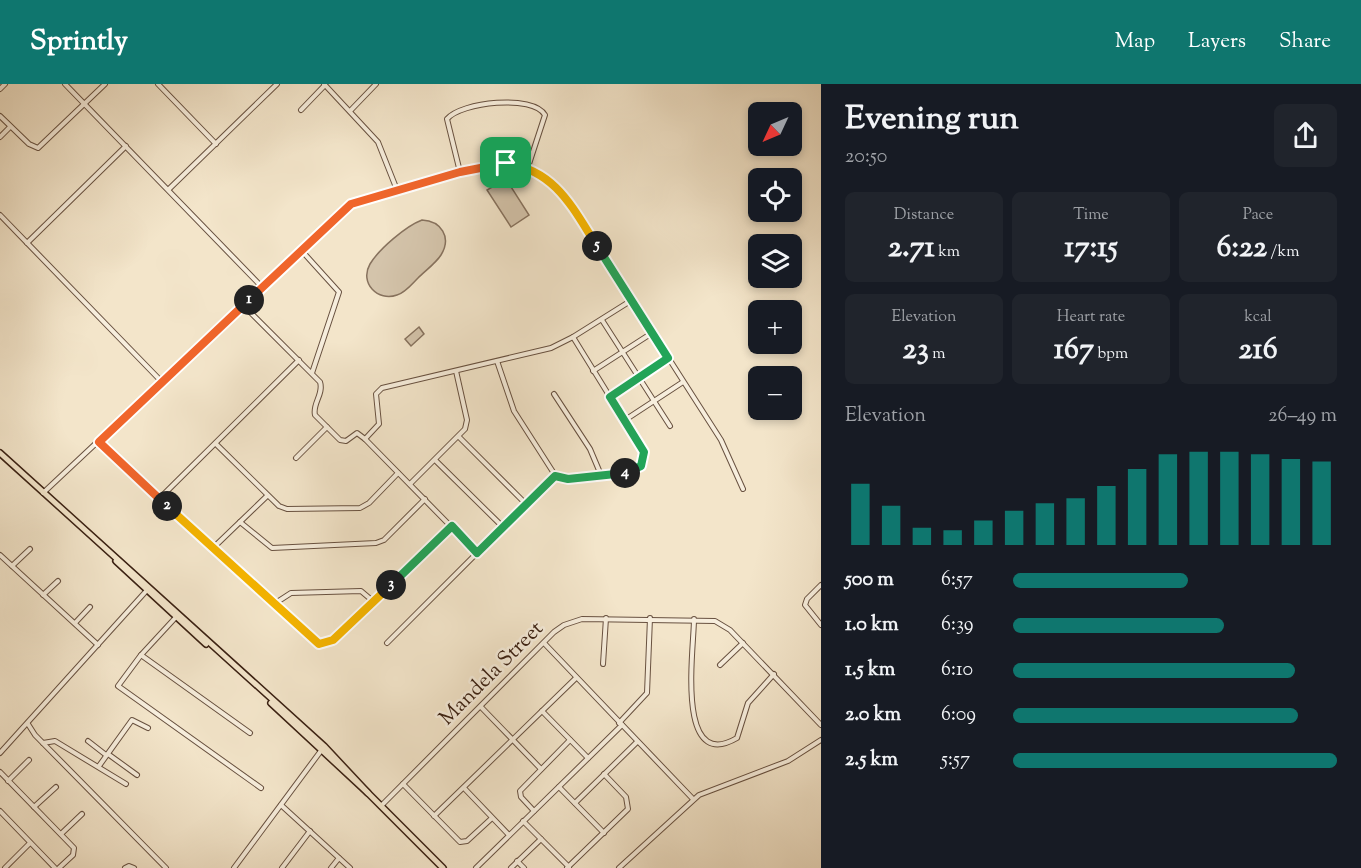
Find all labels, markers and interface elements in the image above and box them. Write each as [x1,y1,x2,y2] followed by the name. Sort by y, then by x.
[30,22,128,62] text: Sprintly
[1115,27,1155,57] text: Map
[1188,27,1246,57] text: Layers
[1279,27,1331,57] text: Share
[845,96,1019,144] text: Evening run
[748,102,802,156] north arrow
[748,102,802,420] map controls
[1274,104,1337,167] button: share
[480,137,531,188] pin
[845,143,887,172] text: 20:50
[489,146,522,179] icon: arrive
[748,168,802,222] button: locate
[894,204,954,227] text: Distance
[1073,204,1109,227] text: Time
[1243,204,1273,227] text: Pace
[888,227,935,270] text: 2.71
[1064,227,1118,270] text: 17:15
[1217,227,1267,270] text: 6:22
[582,231,612,261] pin: 5
[594,234,600,257] text: 5
[748,234,802,288] button: layers
[935,241,960,264] text: km
[1267,241,1299,264] text: /km
[234,285,264,315] pin: 1
[246,288,252,311] text: 1
[748,300,802,354] button: +
[892,306,956,329] text: Elevation
[1057,306,1125,329] text: Heart rate
[1244,306,1272,329] text: kcal
[903,329,929,372] text: 23
[1054,329,1094,372] text: 167
[1238,329,1278,372] text: 216
[929,343,945,366] text: m
[1094,343,1128,366] text: bpm
[748,366,802,420] button: −
[845,402,926,431] text: Elevation
[1268,402,1337,431] text: 26–49 m
[610,458,640,488] pin: 4
[621,461,629,484] text: 4
[152,491,182,521] pin: 2
[163,494,171,517] text: 2
[845,566,894,595] text: 500 m
[941,566,973,595] text: 6:57
[376,570,406,600] pin: 3
[388,573,394,596] text: 3
[845,611,899,640] text: 1.0 km
[941,611,974,640] text: 6:39
[433,615,551,733] street label: Mandela Street
[845,656,895,685] text: 1.5 km
[941,656,973,685] text: 6:10
[845,701,901,730] text: 2.0 km
[941,701,976,730] text: 6:09
[845,746,898,775] text: 2.5 km
[941,746,970,775] text: 5:57

